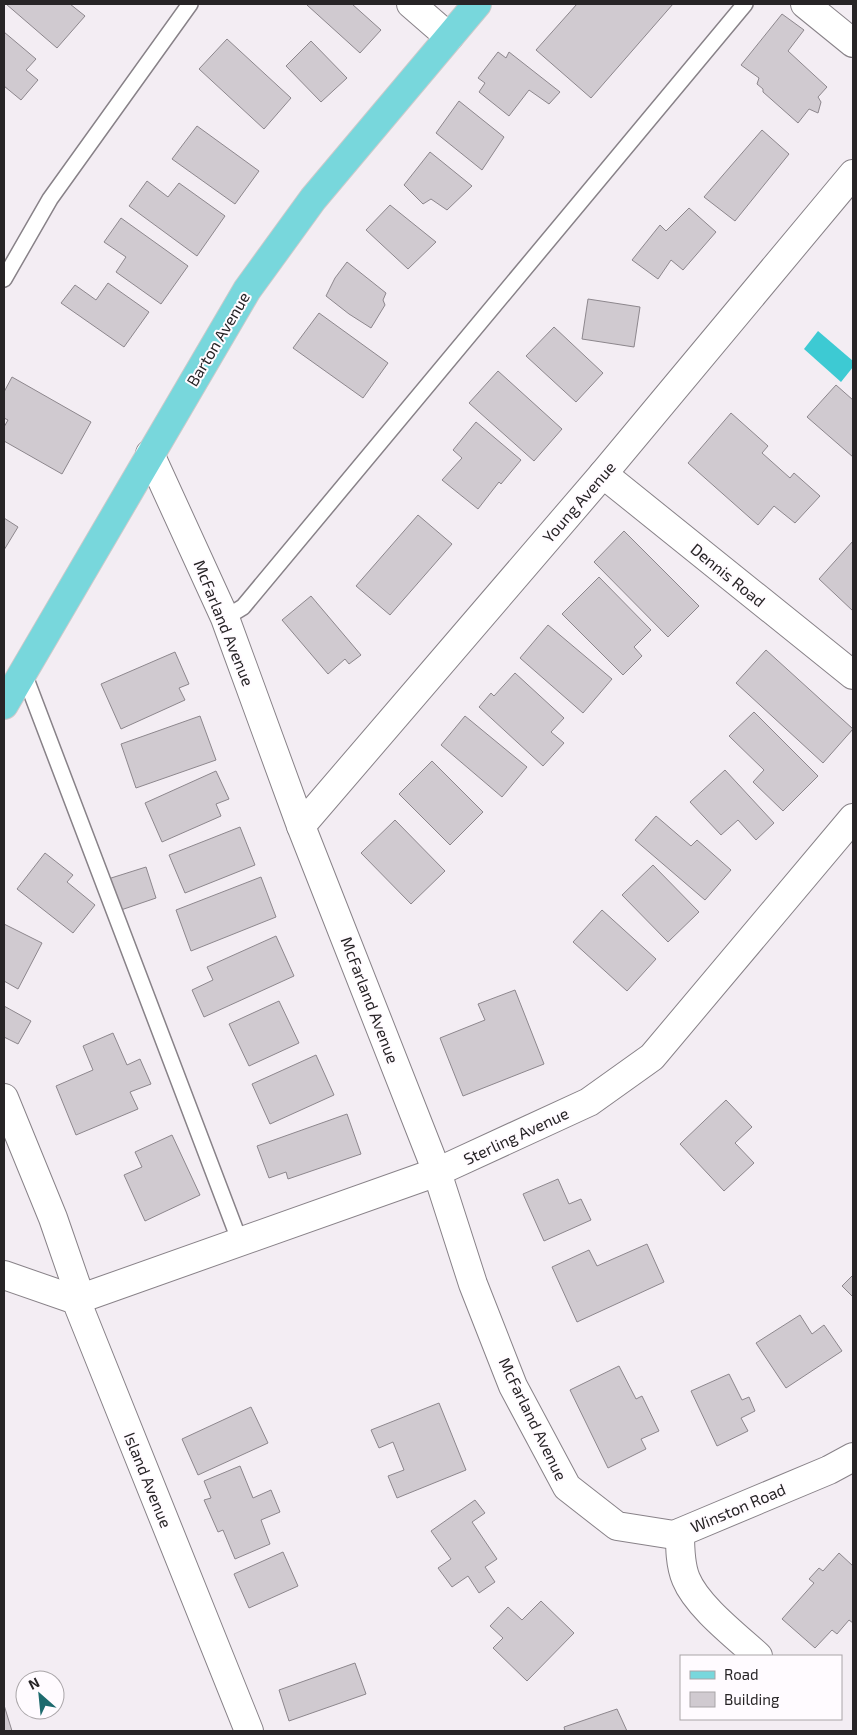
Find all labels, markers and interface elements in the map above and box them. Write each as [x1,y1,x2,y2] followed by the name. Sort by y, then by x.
[182,288,253,389] street label: Barton Avenue
[538,457,619,546] street label: Young Avenue
[687,539,769,610] street label: Dennis Road
[191,557,258,689] street label: McFarland Avenue
[338,934,403,1066] street label: McFarland Avenue
[460,1103,571,1168] street label: Sterling Avenue
[496,1354,571,1483] street label: McFarland Avenue
[121,1429,176,1530] street label: Island Avenue
[687,1479,788,1536] street label: Winston Road
[680,1655,842,1720] legend
[724,1665,759,1683] text: Road
[15,1670,65,1720] north arrow
[26,1673,42,1693] text: N
[724,1690,780,1708] text: Building

